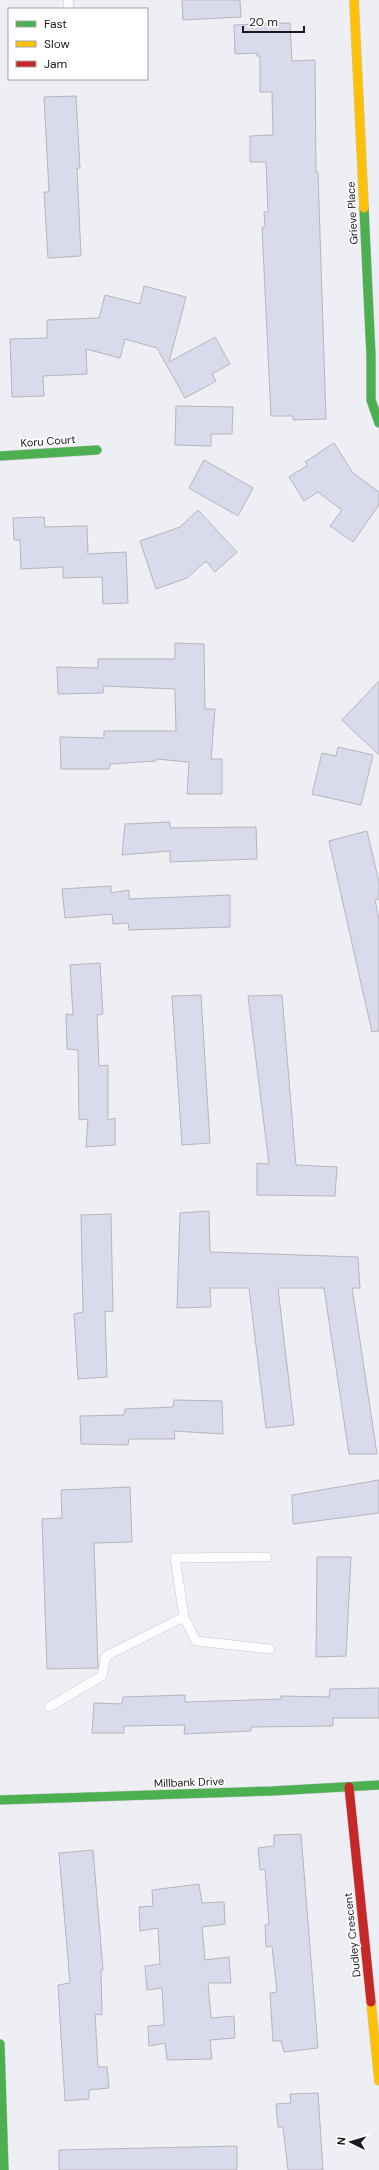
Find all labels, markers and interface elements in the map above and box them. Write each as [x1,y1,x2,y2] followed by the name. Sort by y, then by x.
[8,8,148,80] legend
[243,8,304,34] scale bar
[249,14,278,30] text: 20 m
[44,16,67,32] text: Fast
[44,36,70,52] text: Slow
[44,56,67,72] text: Jam
[343,181,361,245] street label: Grieve Place
[20,432,76,450] street label: Koru Court
[154,1774,224,1790] street label: Millbank Drive
[341,1892,363,1978] street label: Dudley Crescent
[331,2122,371,2162] north arrow
[334,2137,348,2146] text: N

